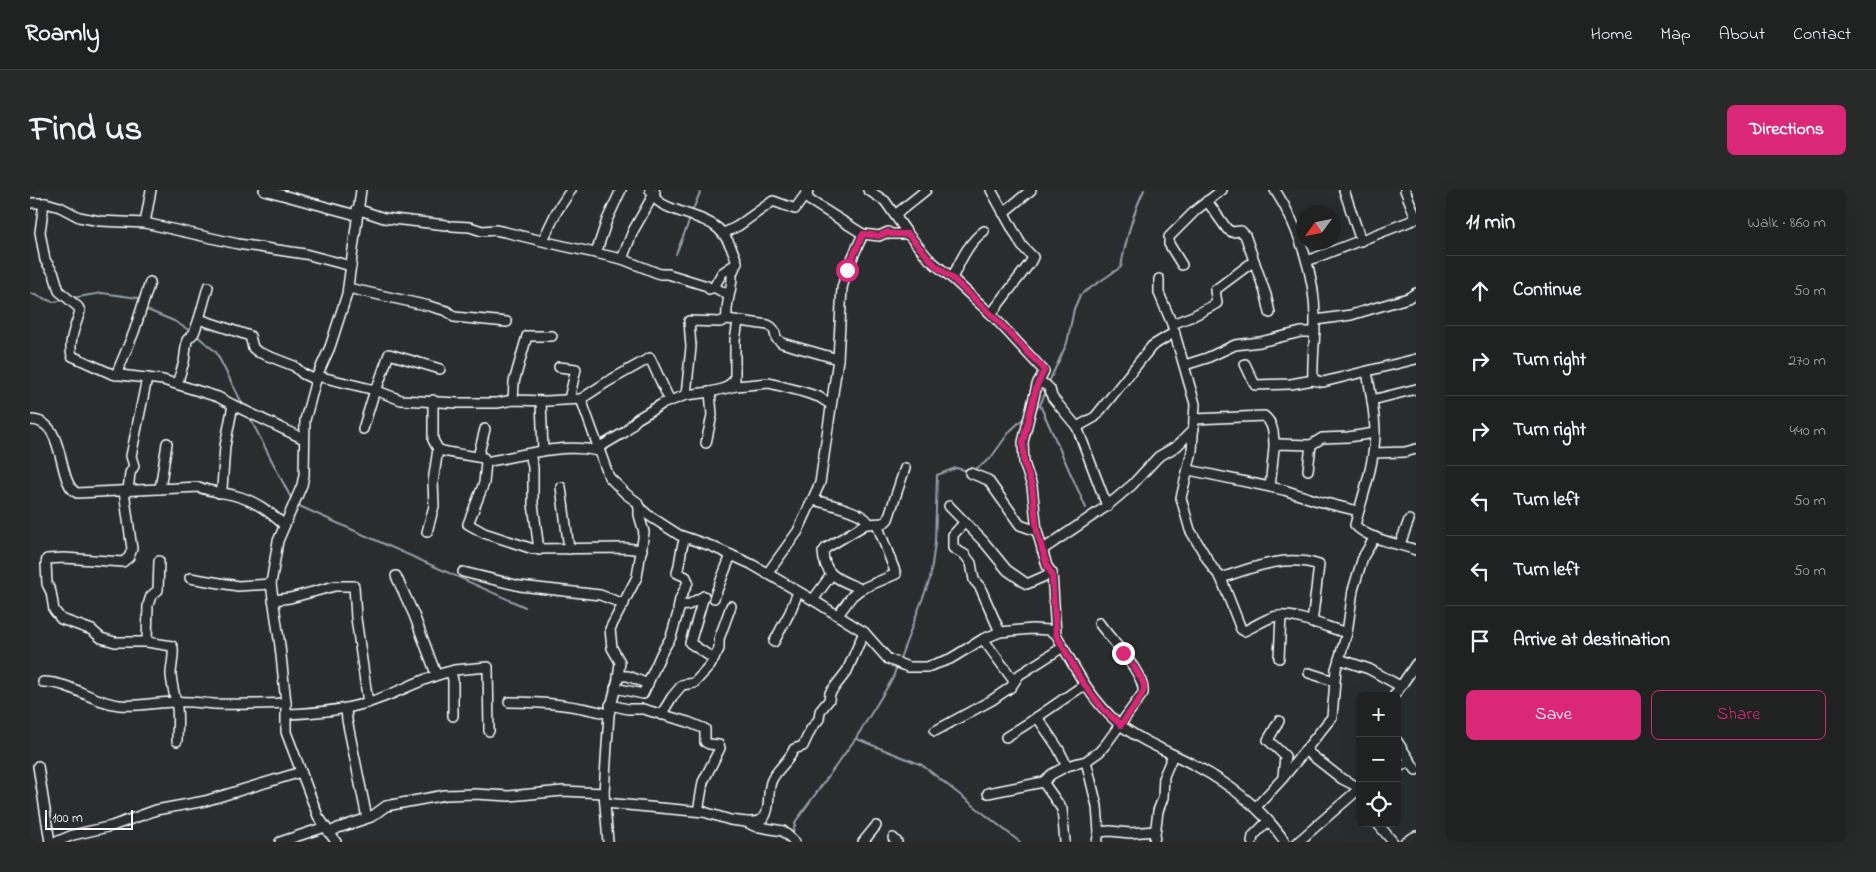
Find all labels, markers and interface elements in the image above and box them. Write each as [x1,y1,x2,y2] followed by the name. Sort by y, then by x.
[25,17,100,52] text: Roamly
[1591,22,1632,48] text: Home
[1660,22,1691,48] text: Map
[1719,22,1765,48] text: About
[1793,22,1851,48] text: Contact
[30,105,142,156] text: Find us
[1727,105,1846,155] button: Directions
[1296,205,1341,250] north arrow
[1466,208,1515,238] text: 11 min
[1747,211,1826,235] text: Walk · 860 m
[836,259,859,282] route start
[1466,277,1494,305] icon: ahead
[1513,277,1581,304] text: Continue
[1794,279,1826,303] text: 50 m
[1466,347,1494,375] icon: right
[1513,347,1586,374] text: Turn right
[1788,349,1826,373] text: 270 m
[1466,417,1494,445] icon: right
[1513,417,1586,444] text: Turn right
[1789,419,1826,443] text: 440 m
[1466,487,1494,515] icon: left
[1513,487,1580,514] text: Turn left
[1794,489,1826,513] text: 50 m
[1466,557,1494,585] icon: left
[1513,557,1580,584] text: Turn left
[1794,559,1826,583] text: 50 m
[1466,627,1494,655] icon: arrive
[1513,627,1670,654] text: Arrive at destination
[1112,642,1135,665] route end
[1466,690,1641,740] button: Save
[1651,690,1826,740] button: Share
[1356,692,1401,827] map controls
[1356,692,1401,737] button: +
[1356,737,1401,782] button: −
[1356,782,1401,827] button: locate
[45,807,132,830] scale bar
[52,808,83,829] text: 100 m

